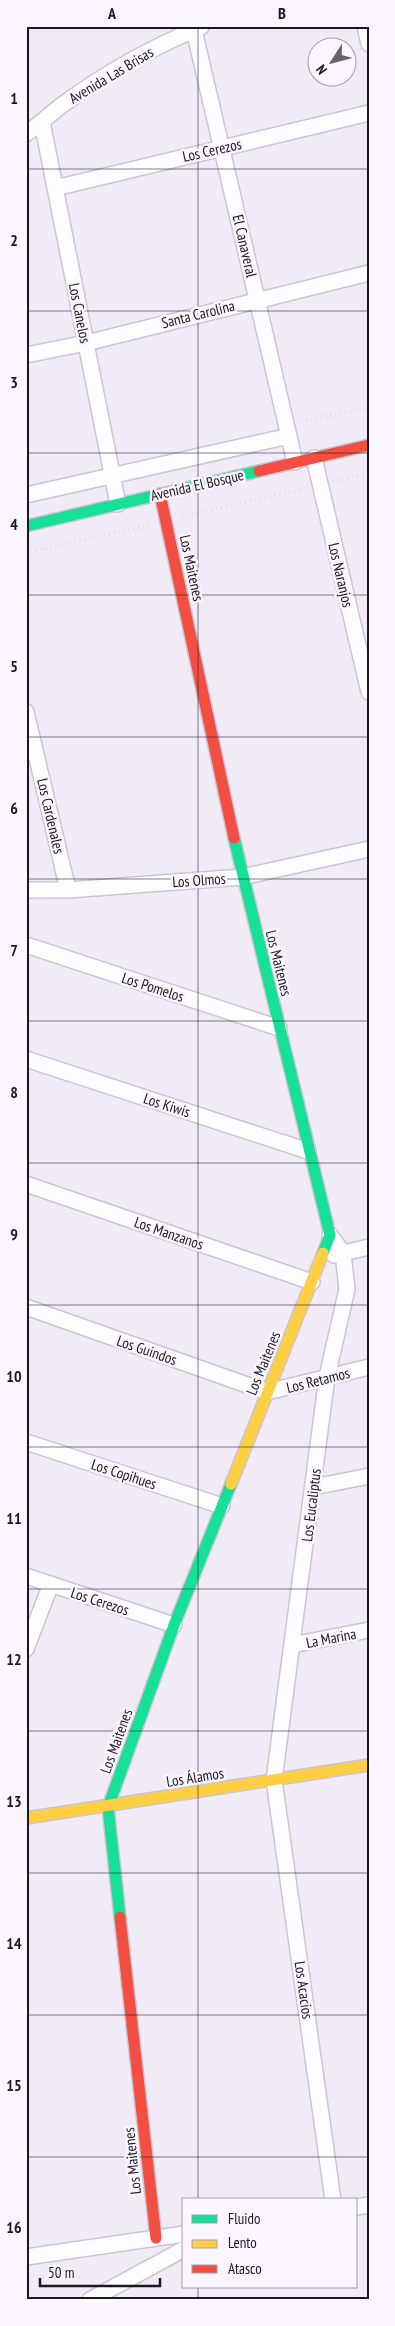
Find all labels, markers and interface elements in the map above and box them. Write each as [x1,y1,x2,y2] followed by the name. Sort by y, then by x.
[107,3,117,23] text: A
[278,3,286,23] text: B
[308,38,358,88] north arrow
[65,42,157,108] street label: Avenida Las Brisas
[312,61,331,78] text: N
[10,88,18,108] text: 1
[181,134,243,166] street label: Los Cerezos
[229,213,262,280] street label: El Canaveral
[10,230,18,250] text: 2
[65,281,95,345] street label: Los Canelos
[159,296,237,332] street label: Santa Carolina
[10,372,18,392] text: 3
[149,465,245,505] street label: Avenida El Bosque
[10,514,18,534] text: 4
[176,533,208,603] street label: Los Maitenes
[324,541,358,609] street label: Los Naranjos
[10,656,18,676] text: 5
[33,776,69,856] street label: Los Cardenales
[10,798,18,818] text: 6
[172,869,226,891] street label: Los Olmos
[262,928,296,998] street label: Los Maitenes
[10,940,18,960] text: 7
[120,968,186,1006] street label: Los Pomelos
[10,1082,18,1102] text: 8
[141,1089,193,1121] street label: Los Kiwis
[132,1212,206,1254] street label: Los Manzanos
[10,1224,18,1244] text: 9
[242,1328,284,1398] street label: Los Maitenes
[115,1331,179,1369] street label: Los Guindos
[284,1363,352,1397] street label: Los Retamos
[6,1366,22,1386] text: 10
[89,1455,159,1493] street label: Los Copihues
[297,1467,325,1543] street label: Los Eucaliptus
[6,1508,22,1528] text: 11
[69,1583,131,1619] street label: Los Cerezos
[304,1624,358,1652] street label: La Marina
[6,1649,22,1669] text: 12
[96,1706,136,1776] street label: Los Maitenes
[165,1763,225,1791] street label: Los Álamos
[6,1791,22,1811] text: 13
[6,1933,22,1953] text: 14
[291,1960,317,2020] street label: Los Acacios
[6,2075,22,2095] text: 15
[119,2127,145,2195] street label: Los Maitenes
[182,2198,358,2288] legend
[228,2209,260,2228] text: Fluido
[6,2217,22,2237] text: 16
[228,2233,257,2252] text: Lento
[40,2256,160,2288] scale bar
[228,2259,262,2278] text: Atasco
[48,2263,74,2282] text: 50 m

